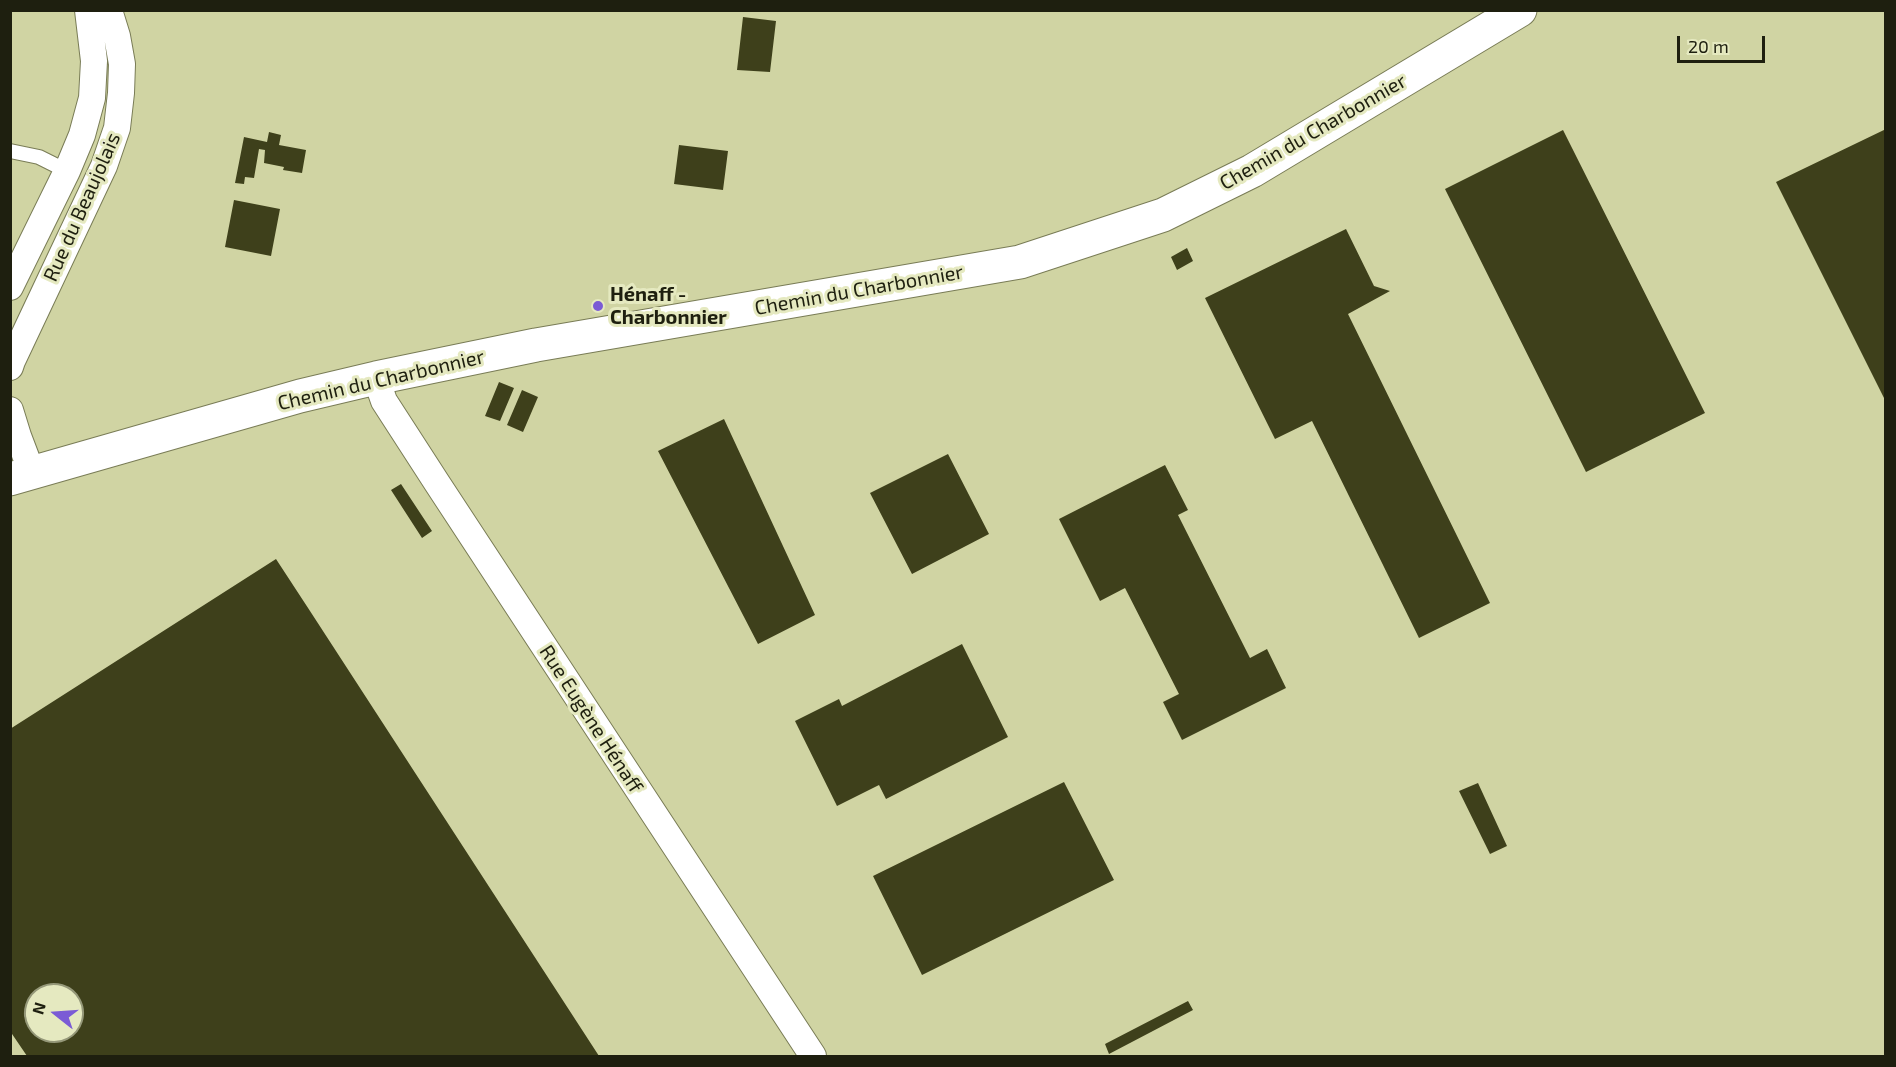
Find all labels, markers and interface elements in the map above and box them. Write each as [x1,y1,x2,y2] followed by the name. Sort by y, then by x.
[1680,24,1768,62] scale bar
[1688,35,1729,57] text: 20 m
[1215,69,1411,195] street label: Chemin du Charbonnier
[38,129,126,285] street label: Rue du Beaujolais
[753,260,965,320] street label: Chemin du Charbonnier
[610,282,727,329] place label: Hénaff - Charbonnier
[591,299,605,313] marker: Hénaff - Charbonnier
[275,345,487,415] street label: Chemin du Charbonnier
[534,641,648,797] street label: Rue Eugène Hénaff
[24,983,84,1043] north arrow
[27,1000,49,1016] text: N

